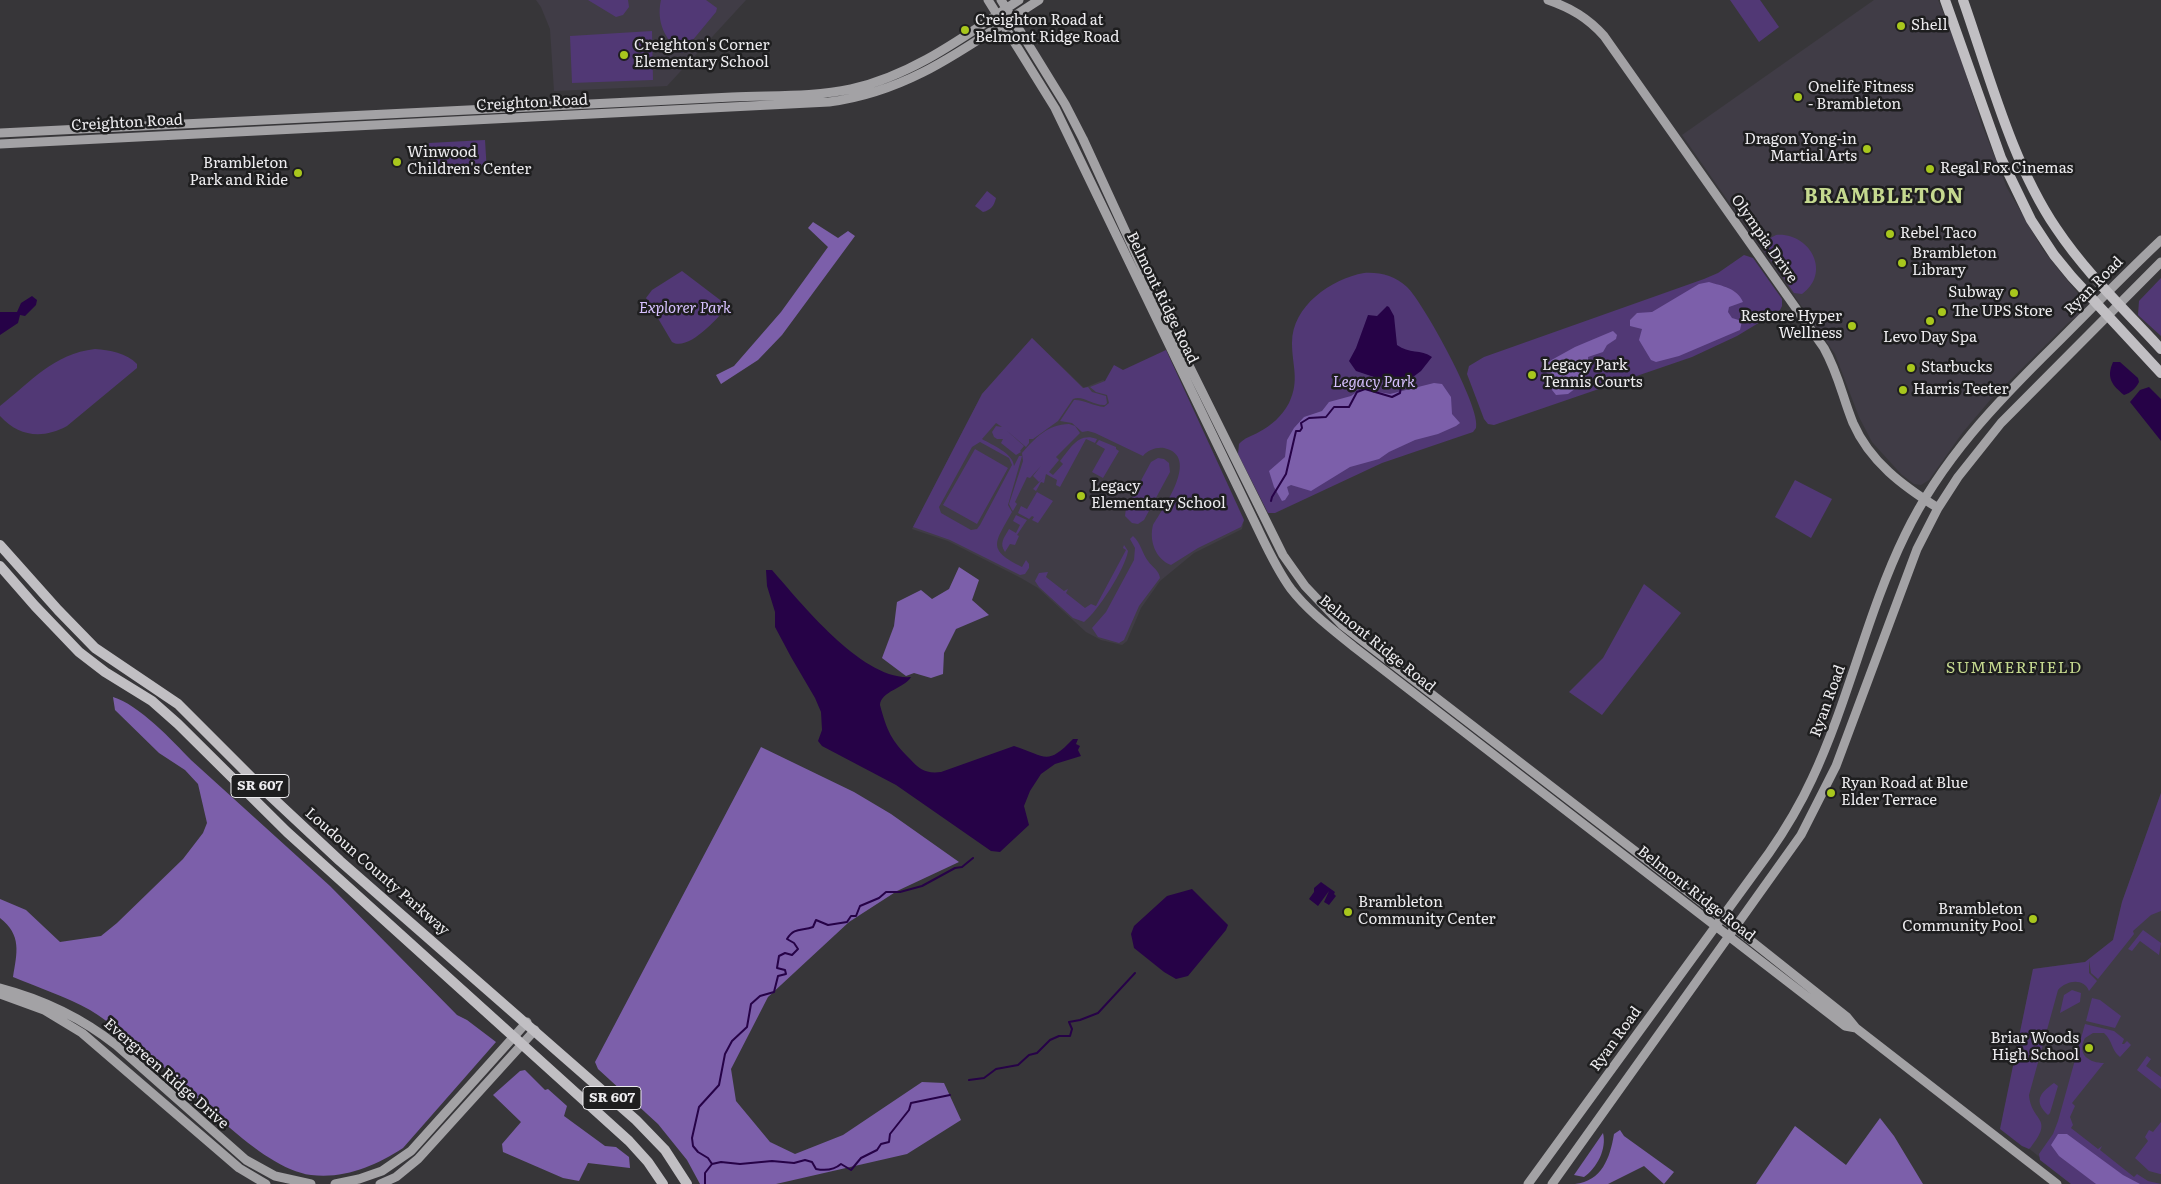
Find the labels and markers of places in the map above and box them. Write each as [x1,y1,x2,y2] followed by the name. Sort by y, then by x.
[975,12,1119,47] place label: Creighton Road at Belmont Ridge Road
[1911,17,1947,35] place label: Shell
[1895,20,1907,32] marker: Shell
[959,24,971,36] marker: Creighton Road at Belmont Ridge Road
[634,37,770,72] place label: Creighton's Corner Elementary School
[618,49,630,61] marker: Creighton's Corner Elementary School
[1808,79,1914,114] place label: Onelife Fitness - Brambleton
[1792,91,1804,103] marker: Onelife Fitness - Brambleton
[1744,131,1857,166] place label: Dragon Yong-in Martial Arts
[1861,143,1873,155] marker: Dragon Yong-in Martial Arts
[407,144,531,179] place label: Winwood Children's Center
[189,155,288,190] place label: Brambleton Park and Ride
[391,156,403,168] marker: Winwood Children's Center
[1940,160,2073,178] place label: Regal Fox Cinemas
[1924,163,1936,175] marker: Regal Fox Cinemas
[292,167,304,179] marker: Brambleton Park and Ride
[1900,225,1977,243] place label: Rebel Taco
[1884,228,1896,240] marker: Rebel Taco
[1912,245,1997,280] place label: Brambleton Library
[1896,257,1908,269] marker: Brambleton Library
[1948,284,2004,302] place label: Subway
[2008,287,2020,299] marker: Subway
[1952,303,2053,321] place label: The UPS Store
[1936,306,1948,318] marker: The UPS Store
[1740,308,1842,343] place label: Restore Hyper Wellness
[1924,315,1936,327] marker: Levo Day Spa
[1846,320,1858,332] marker: Restore Hyper Wellness
[1883,329,1977,347] place label: Levo Day Spa
[1542,357,1642,392] place label: Legacy Park Tennis Courts
[1921,359,1992,377] place label: Starbucks
[1905,362,1917,374] marker: Starbucks
[1526,369,1538,381] marker: Legacy Park Tennis Courts
[1913,381,2009,399] place label: Harris Teeter
[1897,384,1909,396] marker: Harris Teeter
[1091,478,1226,513] place label: Legacy Elementary School
[1075,490,1087,502] marker: Legacy Elementary School
[1841,775,1968,810] place label: Ryan Road at Blue Elder Terrace
[1825,787,1837,799] marker: Ryan Road at Blue Elder Terrace
[1358,894,1496,929] place label: Brambleton Community Center
[1902,901,2023,936] place label: Brambleton Community Pool
[1342,906,1354,918] marker: Brambleton Community Center
[2027,913,2039,925] marker: Brambleton Community Pool
[1990,1030,2079,1065] place label: Briar Woods High School
[2083,1042,2095,1054] marker: Briar Woods High School

